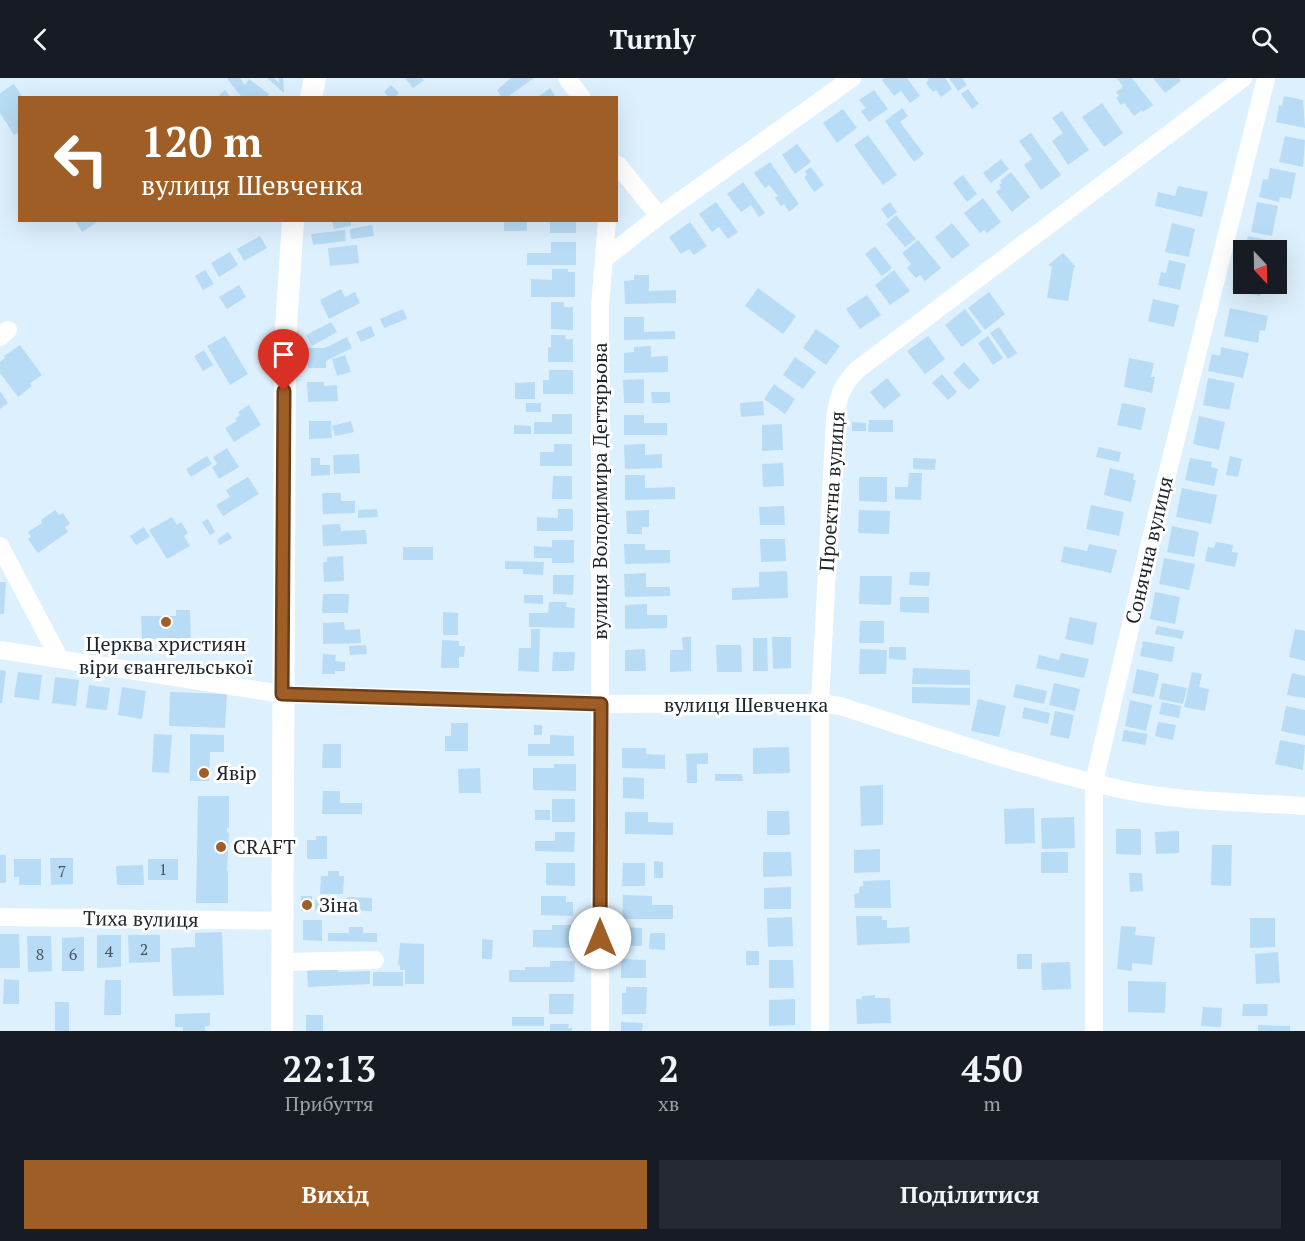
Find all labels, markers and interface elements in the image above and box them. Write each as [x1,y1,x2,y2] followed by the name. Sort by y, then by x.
[609,21,696,57] text: Turnly
[24,23,57,56] icon: back
[1248,23,1281,56] icon: search
[141,113,262,169] text: 120 m
[42,120,120,198] icon: left
[141,167,363,203] text: вулиця Шевченка
[1233,240,1287,294] north arrow
[1233,240,1287,294] map controls
[258,329,309,391] pin
[267,338,300,371] icon: arrive
[586,342,613,640] street label: вулиця Володимира Дегтярьова
[812,410,851,572] street label: Проектна вулиця
[1118,473,1179,626] street label: Сонячна вулиця
[159,615,173,629] marker: Церква християн віри євангельської
[79,630,253,680] place label: Церква християн віри євангельської
[664,691,828,718] street label: вулиця Шевченка
[216,759,257,786] place label: Явір
[197,766,211,780] marker: Явір
[233,833,296,860] place label: CRAFT
[214,840,228,854] marker: CRAFT
[159,858,167,880] house number: 1
[58,860,66,882] house number: 7
[319,891,358,918] place label: Зіна
[300,898,314,912] marker: Зіна
[83,904,199,933] street label: Тиха вулиця
[568,906,632,970] position arrow
[140,938,148,960] house number: 2
[105,940,114,962] house number: 4
[36,943,44,965] house number: 8
[69,943,78,965] house number: 6
[282,1045,376,1092] text: 22:13
[659,1045,679,1092] text: 2
[962,1045,1023,1092] text: 450
[285,1090,374,1117] text: Прибуття
[658,1090,679,1117] text: хв
[983,1090,1001,1117] text: m
[24,1160,647,1229] button: Вихід
[659,1160,1281,1229] button: Поділитися

